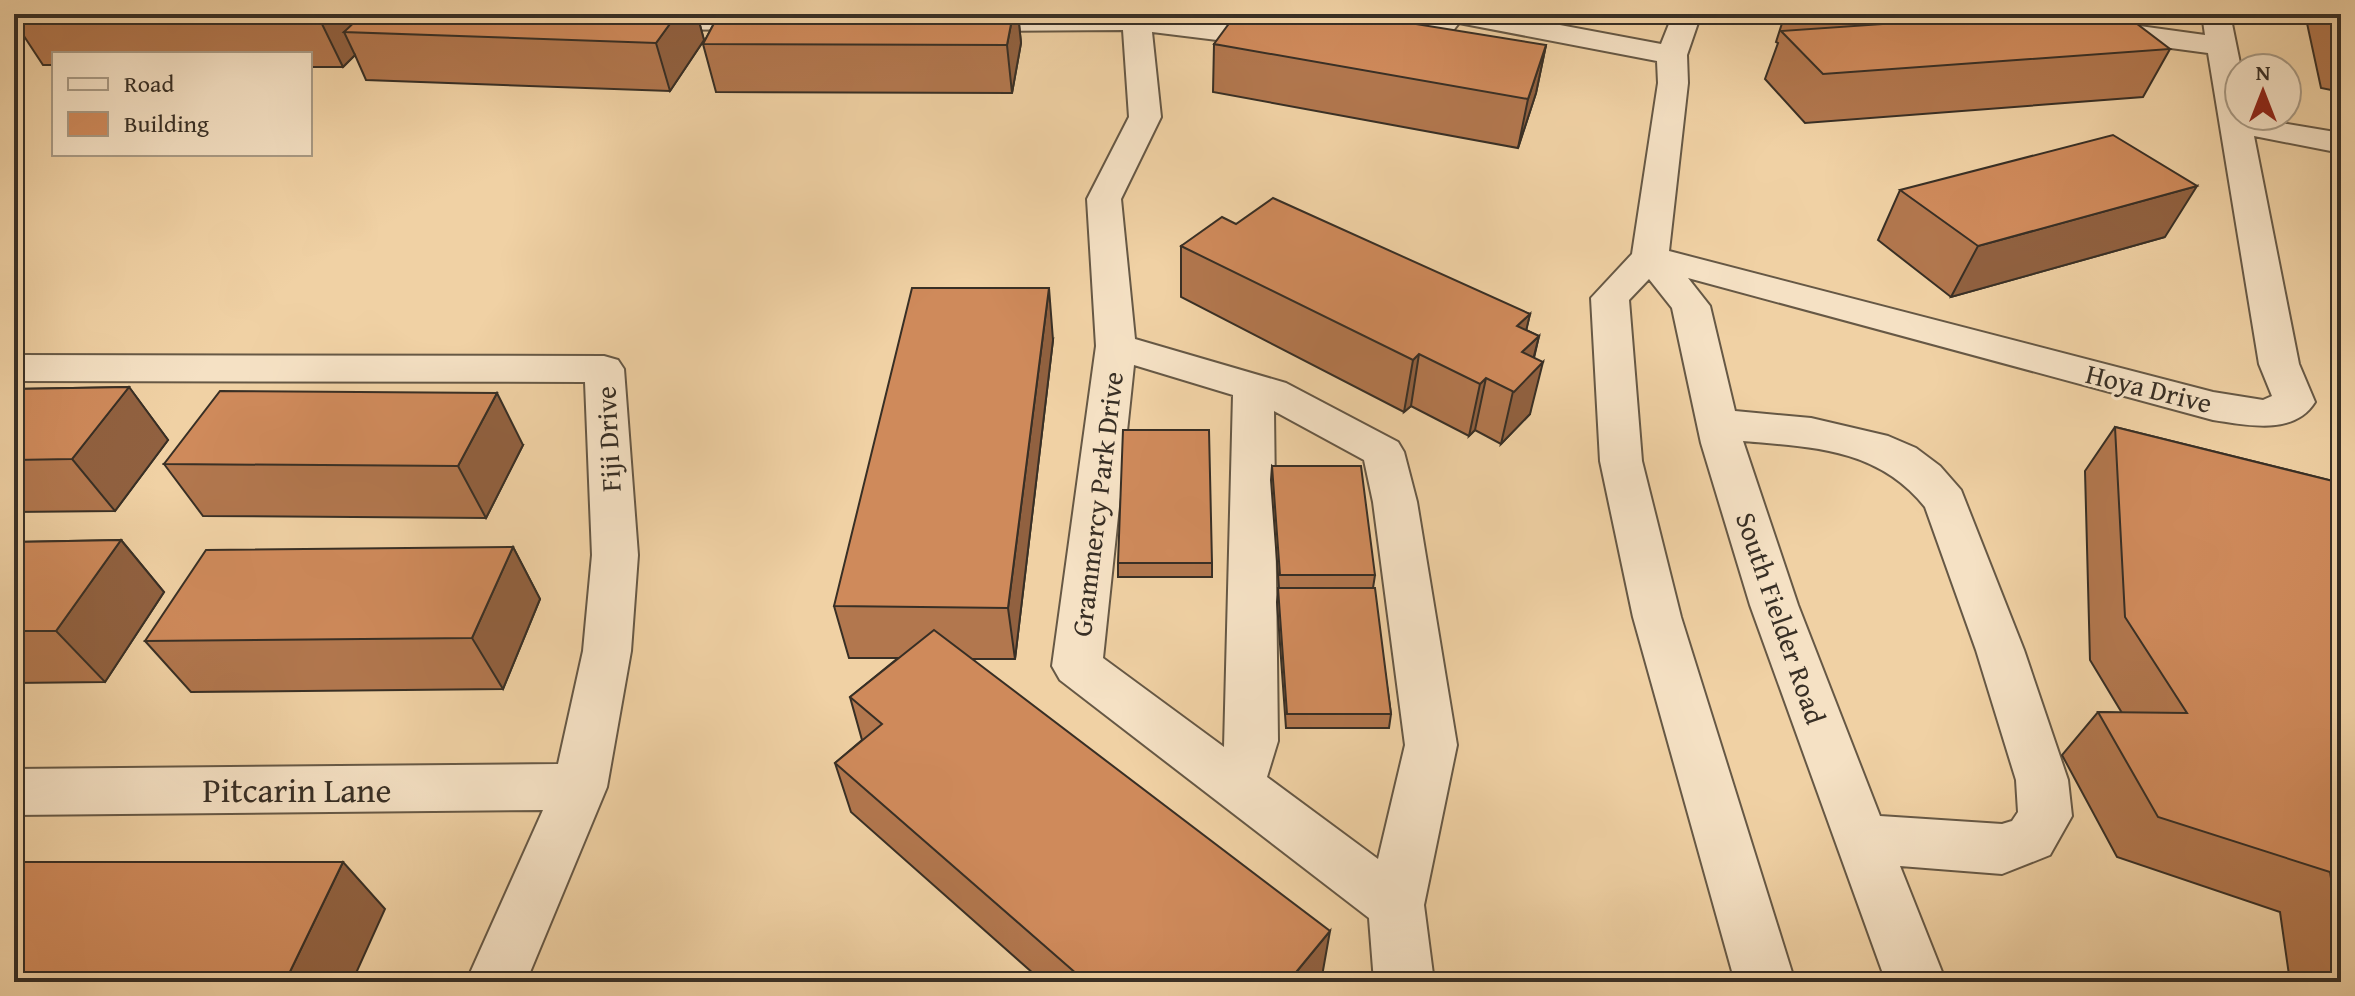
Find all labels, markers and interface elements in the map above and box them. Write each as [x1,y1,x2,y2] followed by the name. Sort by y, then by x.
[52,52,312,156] legend
[2223,52,2303,132] north arrow
[2256,56,2271,88] text: N
[124,66,174,101] text: Road
[124,106,209,141] text: Building
[2082,352,2216,423] street label: Hoya Drive
[1060,369,1133,639] street label: Grammercy Park Drive
[584,385,631,493] street label: Fiji Drive
[1726,506,1837,729] street label: South Fielder Road
[203,765,391,814] street label: Pitcarin Lane

